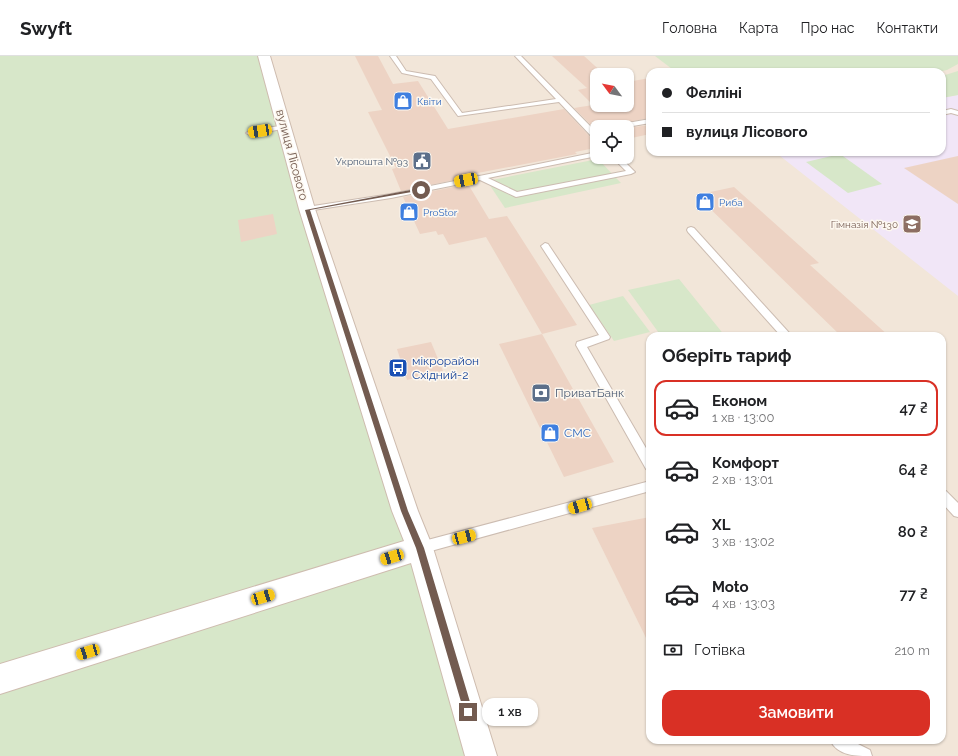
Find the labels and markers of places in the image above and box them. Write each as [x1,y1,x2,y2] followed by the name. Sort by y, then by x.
[392,90,414,112] shop icon: Квіти
[417,96,442,107] place label: Квіти
[411,150,433,172] public building icon: Укрпошта №93
[336,156,408,167] place label: Укрпошта №93
[694,191,716,213] shop icon: Риба
[719,197,743,208] place label: Риба
[398,201,420,223] shop icon: ProStor
[423,207,458,218] place label: ProStor
[901,213,923,235] school or university icon: Гімназія №130
[831,219,898,230] place label: Гімназія №130
[412,354,479,382] place label: мікрорайон Східний-2
[387,357,409,379] bus stop icon: мікрорайон Східний-2
[530,382,552,404] bank icon: ПриватБанк
[555,386,624,400] place label: ПриватБанк
[539,422,561,444] shop icon: СМС
[564,426,591,440] place label: СМС

